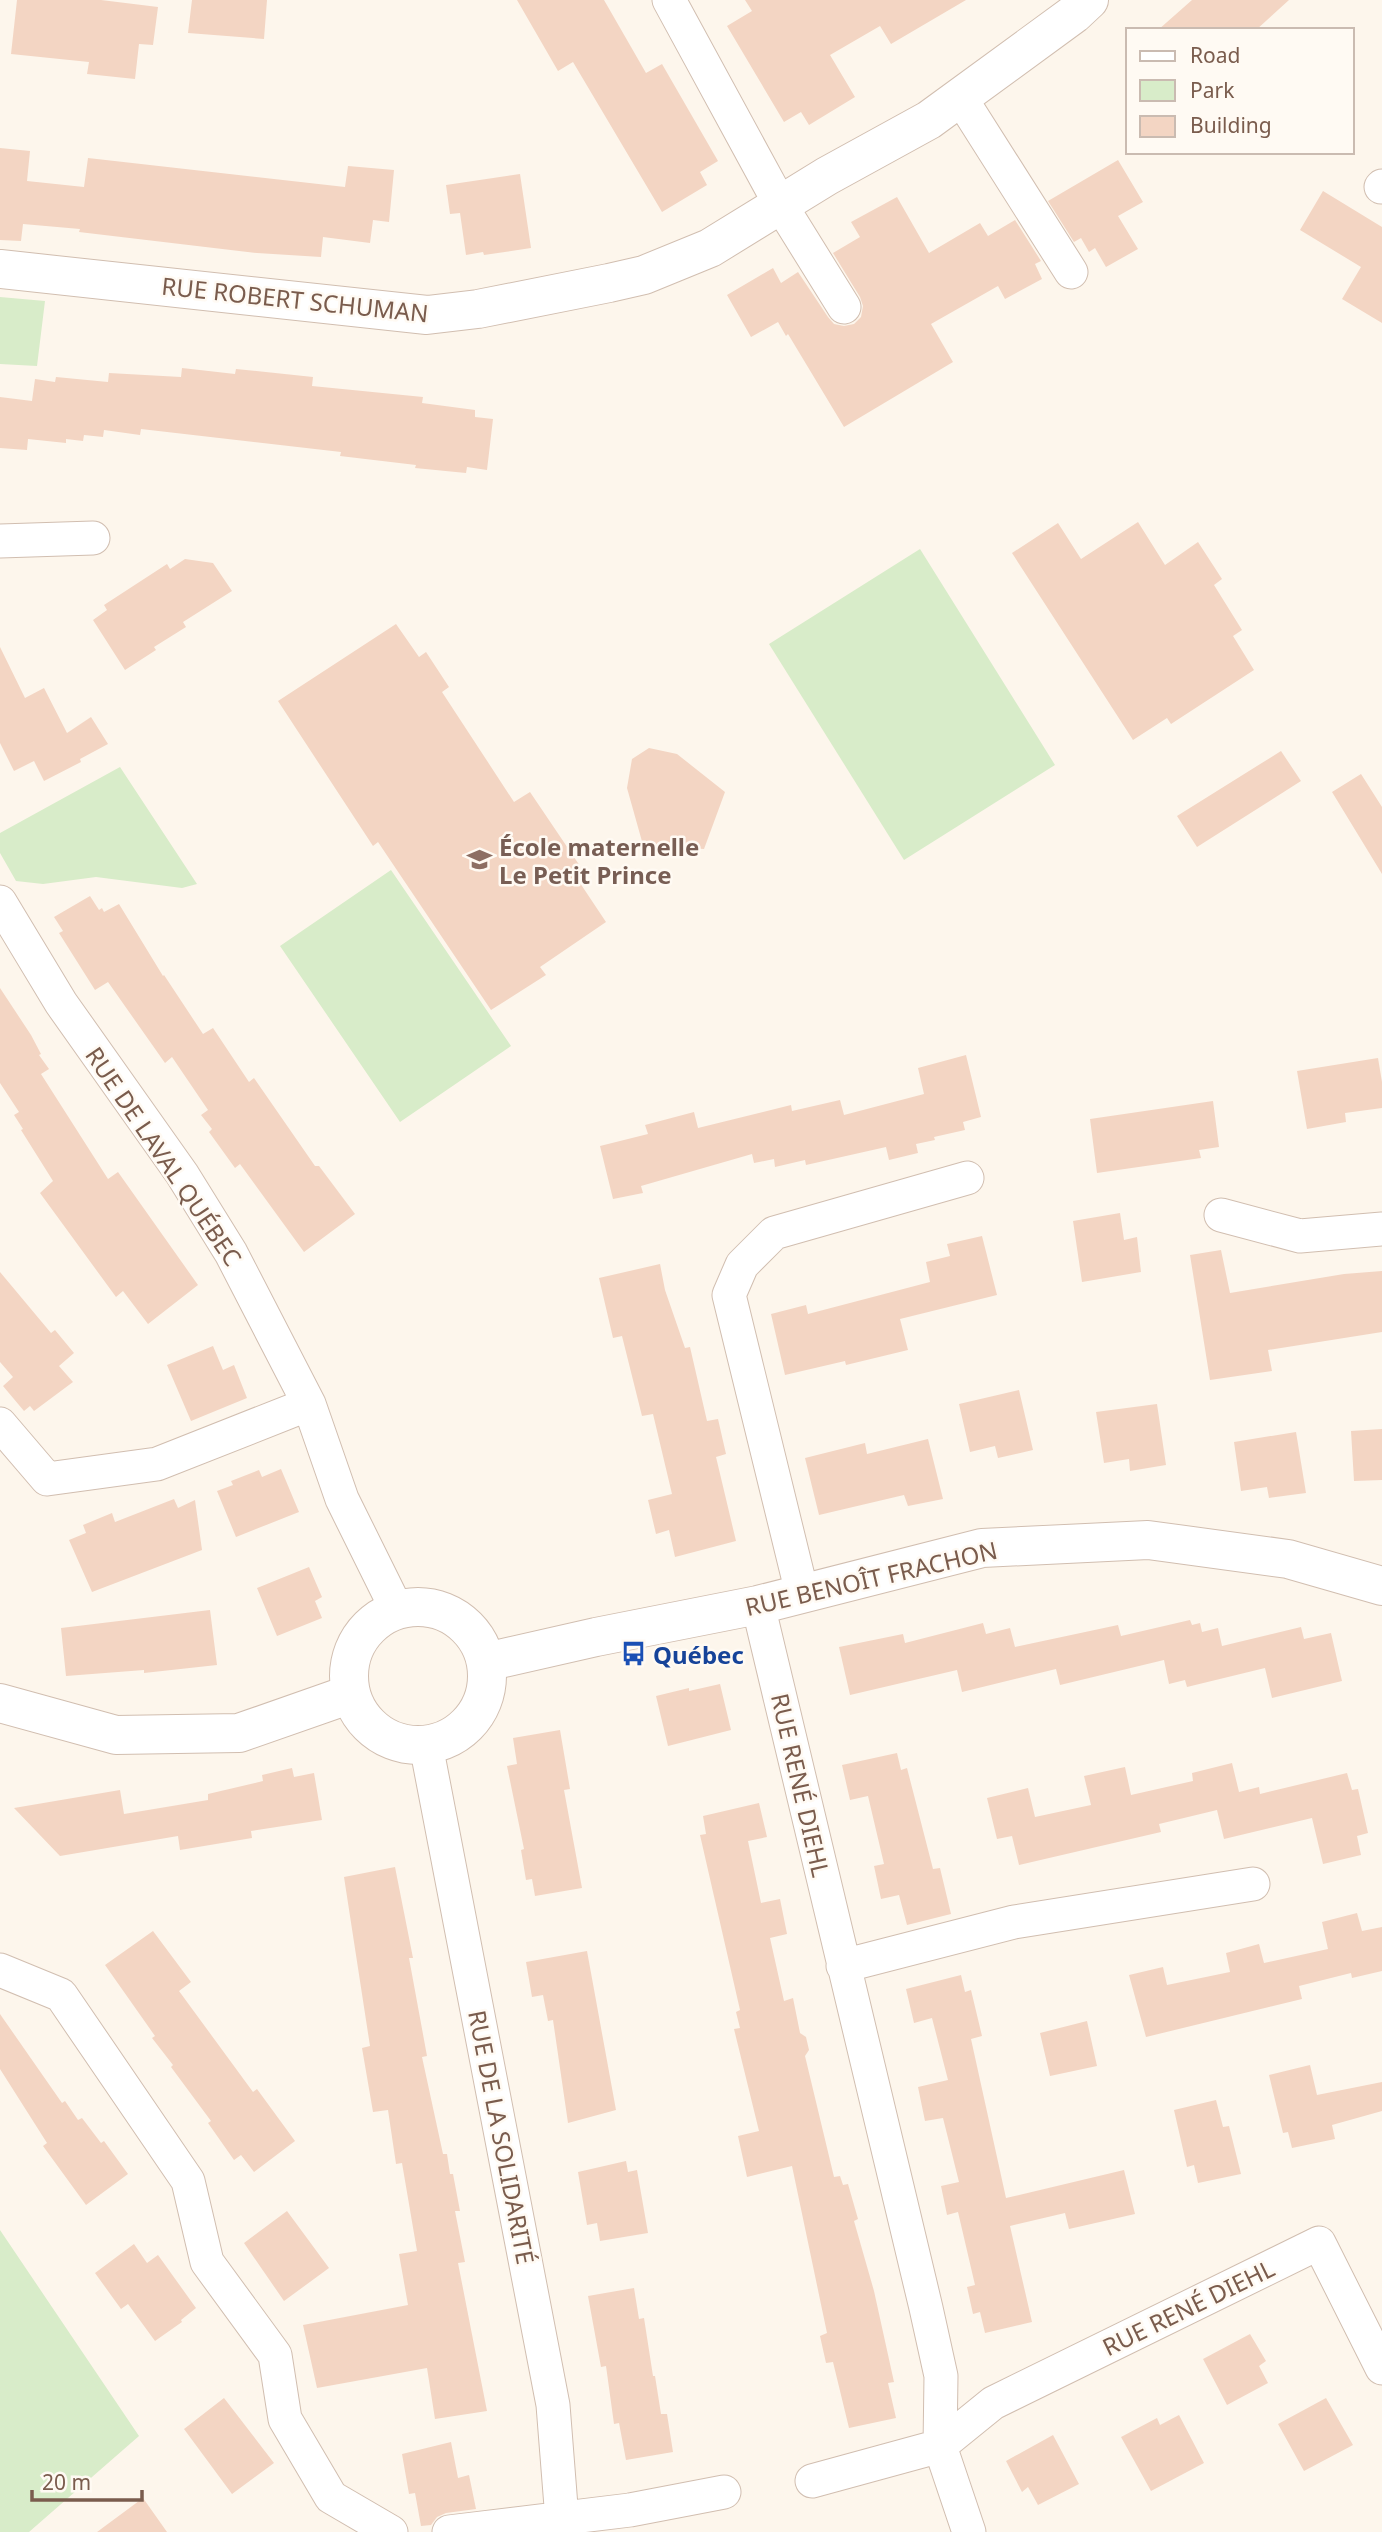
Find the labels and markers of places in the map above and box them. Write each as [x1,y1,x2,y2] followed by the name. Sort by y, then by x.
[499,830,699,891] place label: École maternelle Le Petit Prince
[465,846,493,874] school or university icon: École maternelle Le Petit Prince
[653,1638,744,1671] place label: Québec
[619,1640,647,1668] bus stop icon: Québec

